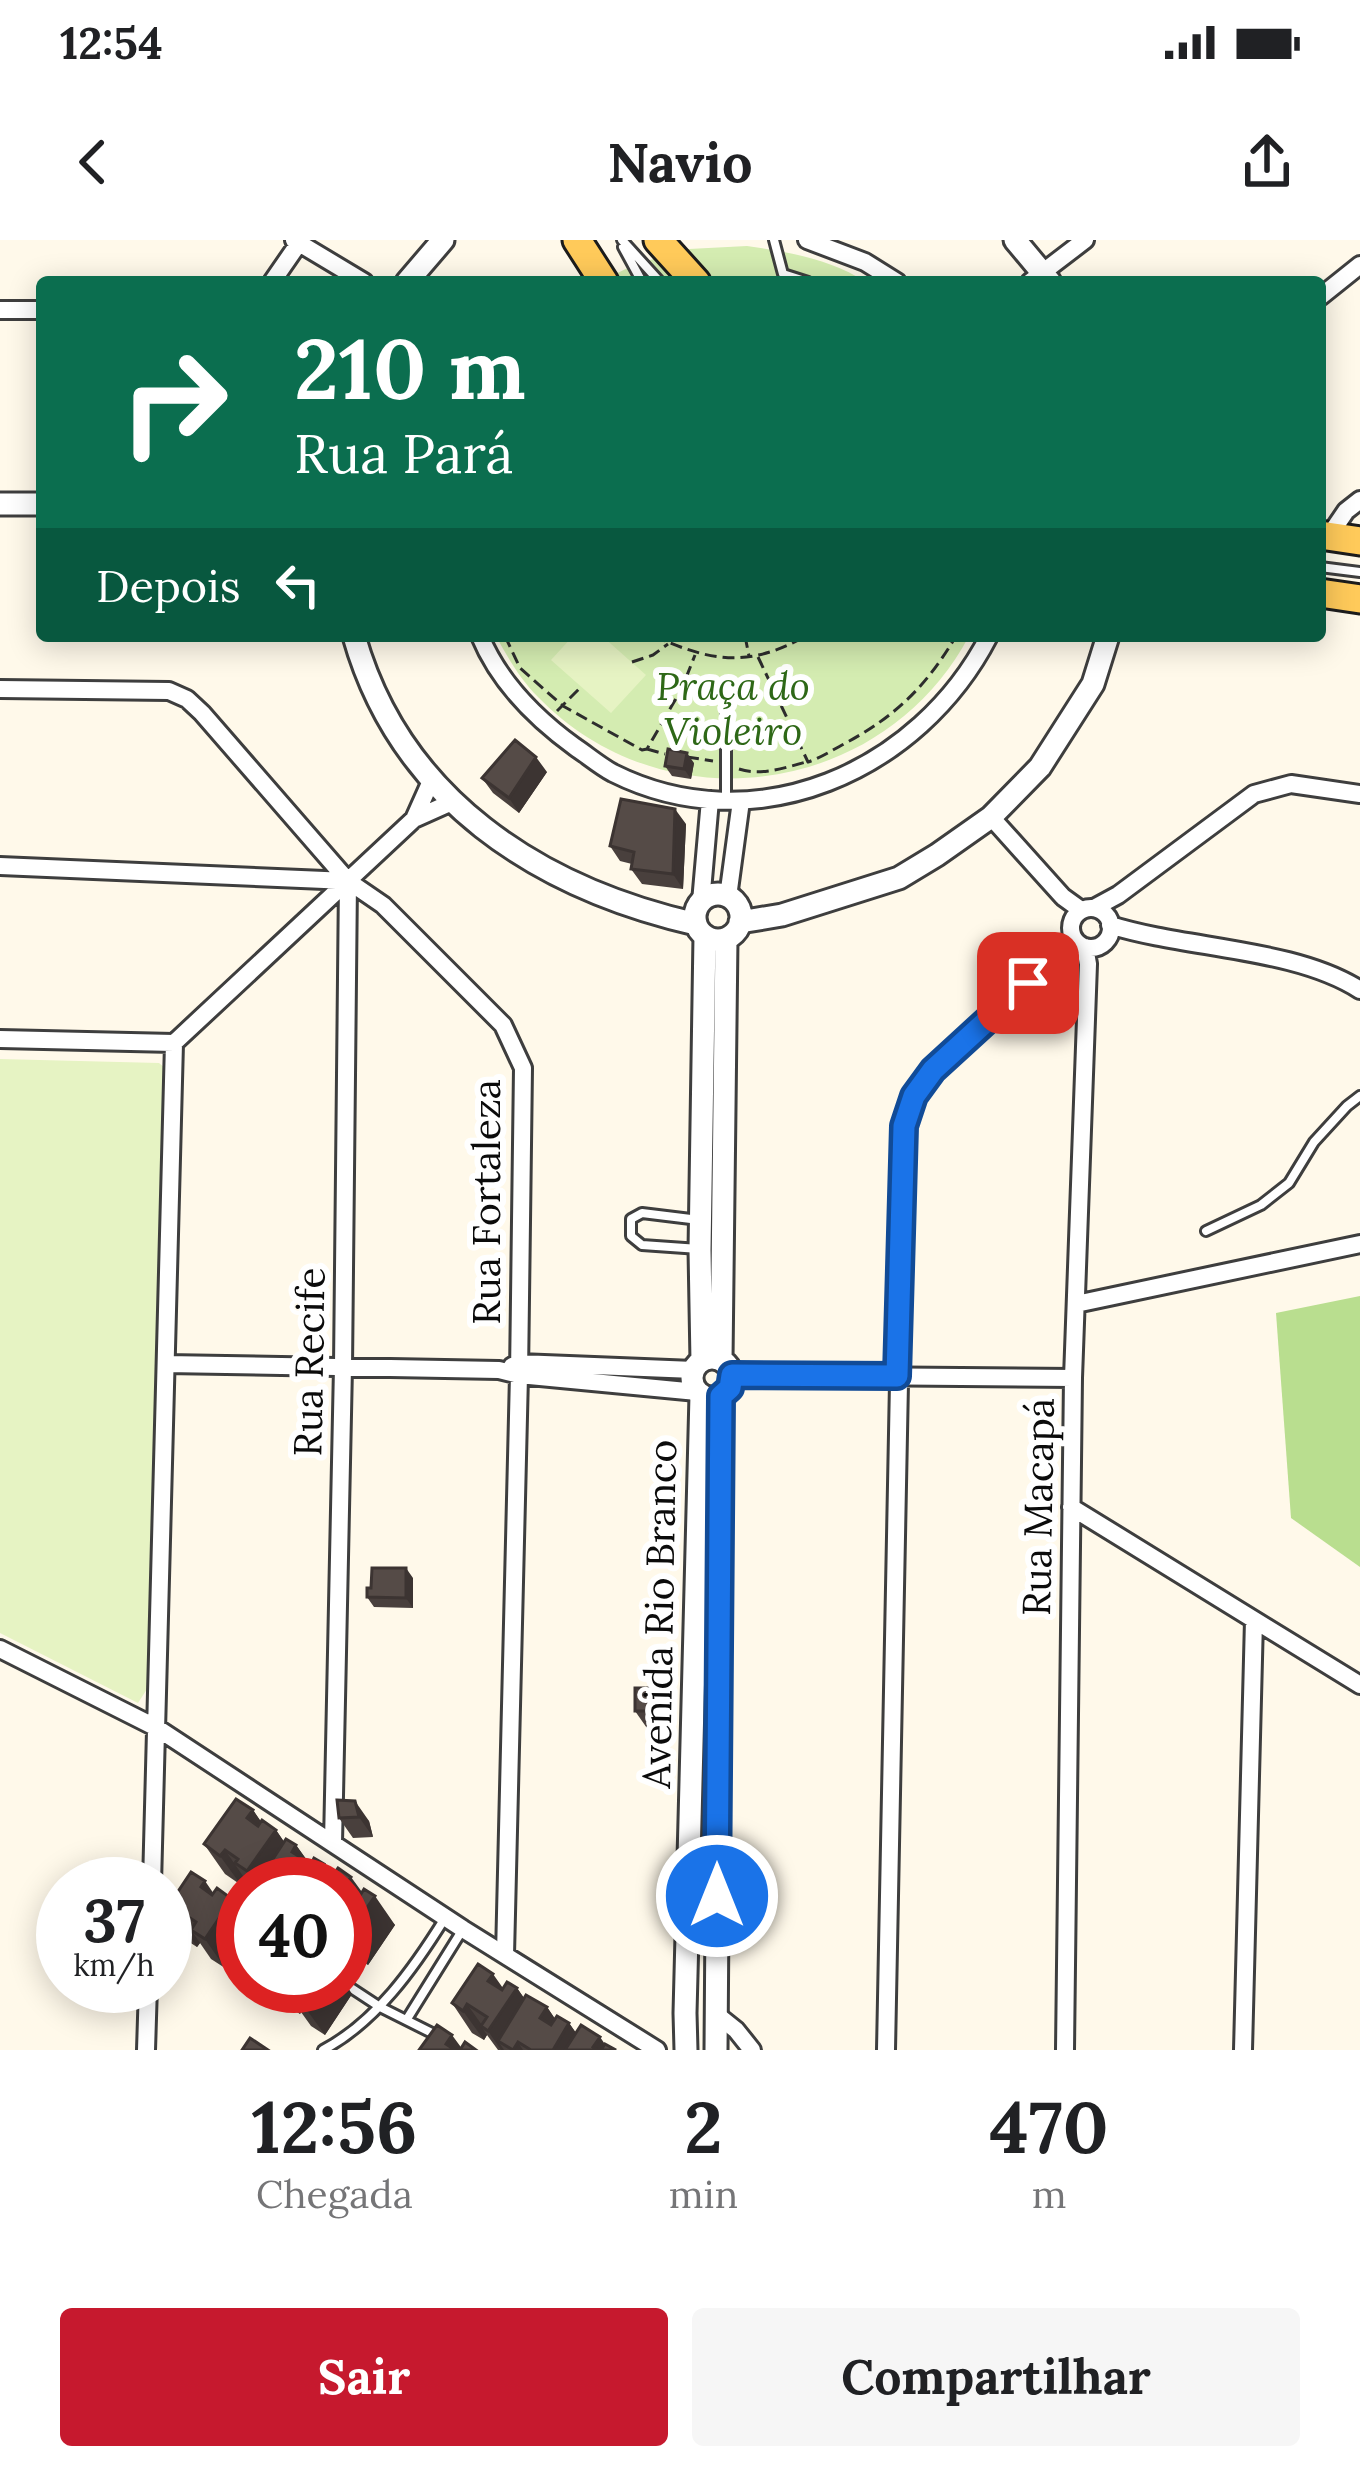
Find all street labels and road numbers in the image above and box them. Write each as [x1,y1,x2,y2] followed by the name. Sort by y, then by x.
[461,1079,511,1325] street label: Rua Fortaleza
[282,1267,336,1457] street label: Rua Recife
[1011,1397,1065,1617] street label: Rua Macapá
[631,1439,687,1790] street label: Avenida Rio Branco

